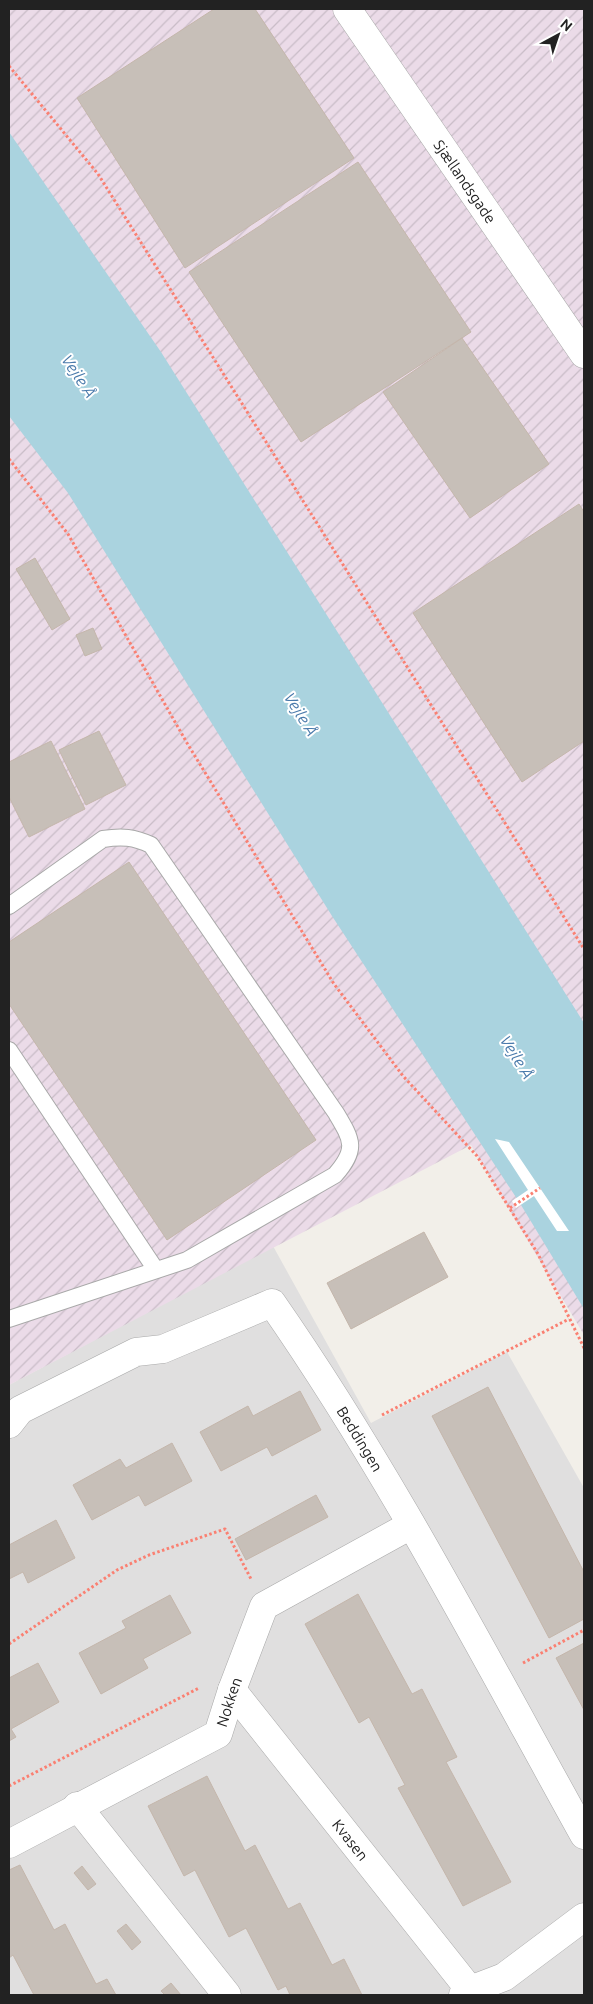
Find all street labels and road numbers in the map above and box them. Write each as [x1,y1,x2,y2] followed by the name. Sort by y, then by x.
[431,136,500,226] street label: Sjællandsgade
[334,1403,387,1474] street label: Beddingen
[212,1675,245,1729] street label: Nokken
[329,1816,372,1864] street label: Kvasen

